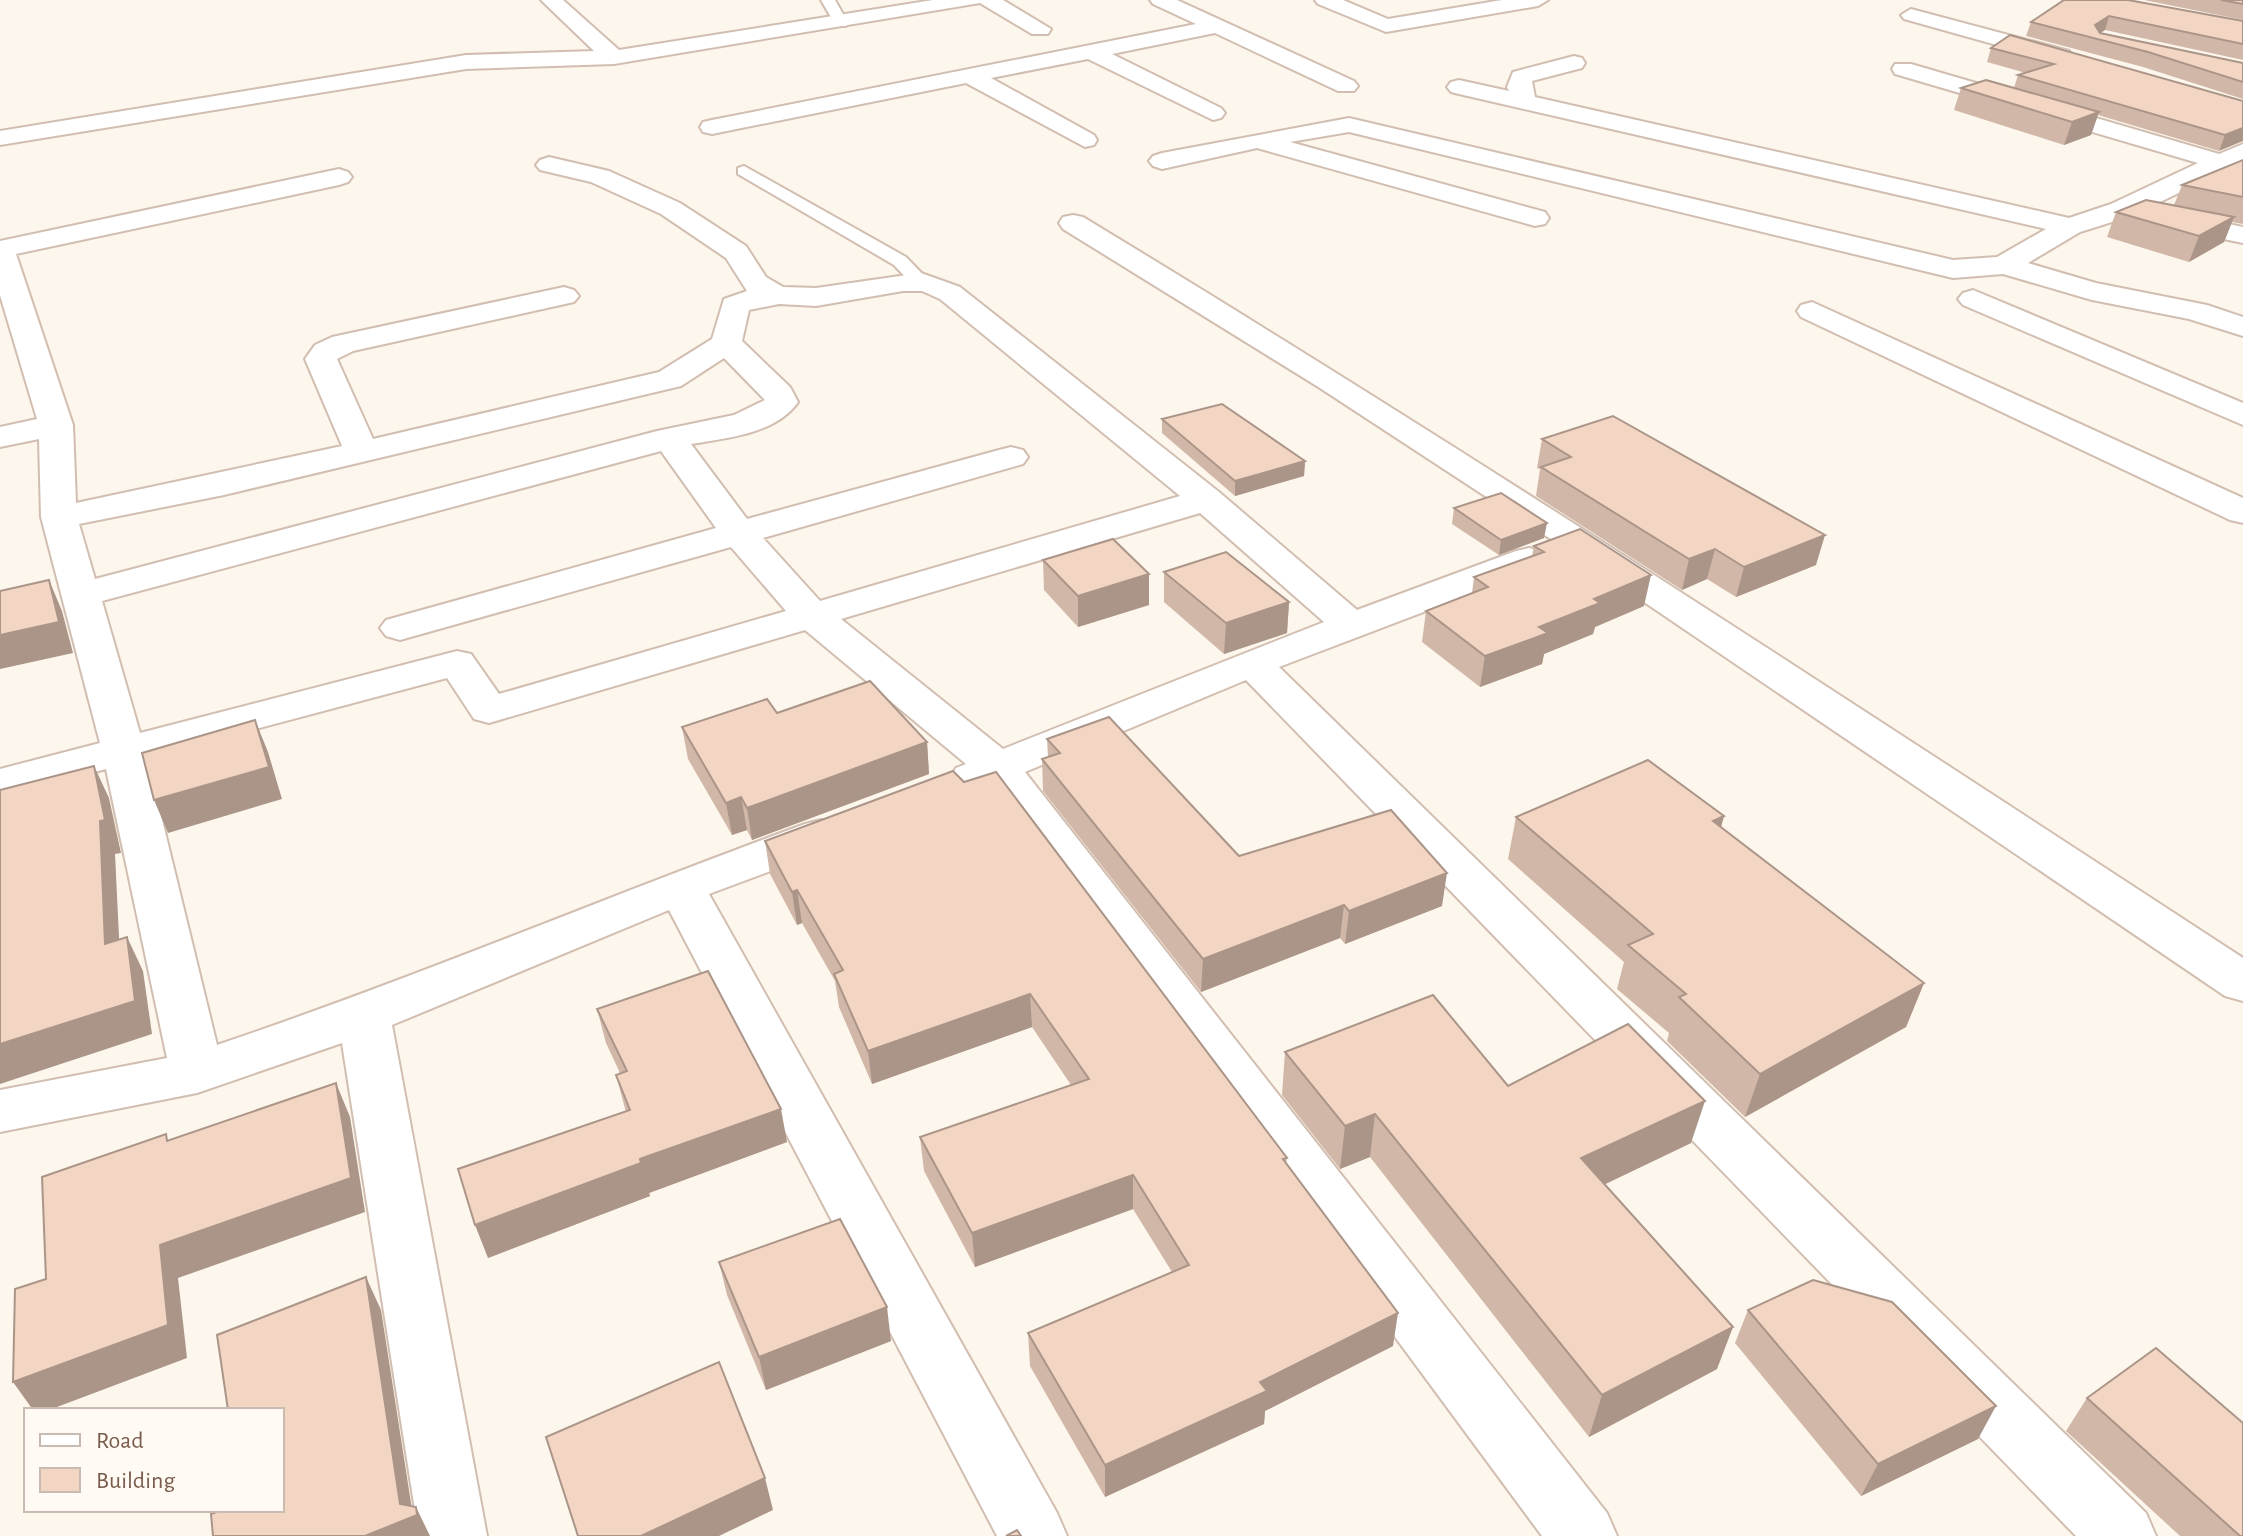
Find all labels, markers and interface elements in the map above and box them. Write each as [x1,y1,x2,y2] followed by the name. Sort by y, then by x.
[24,1408,284,1512] legend
[96,1429,144,1453] text: Road
[96,1469,175,1493] text: Building

